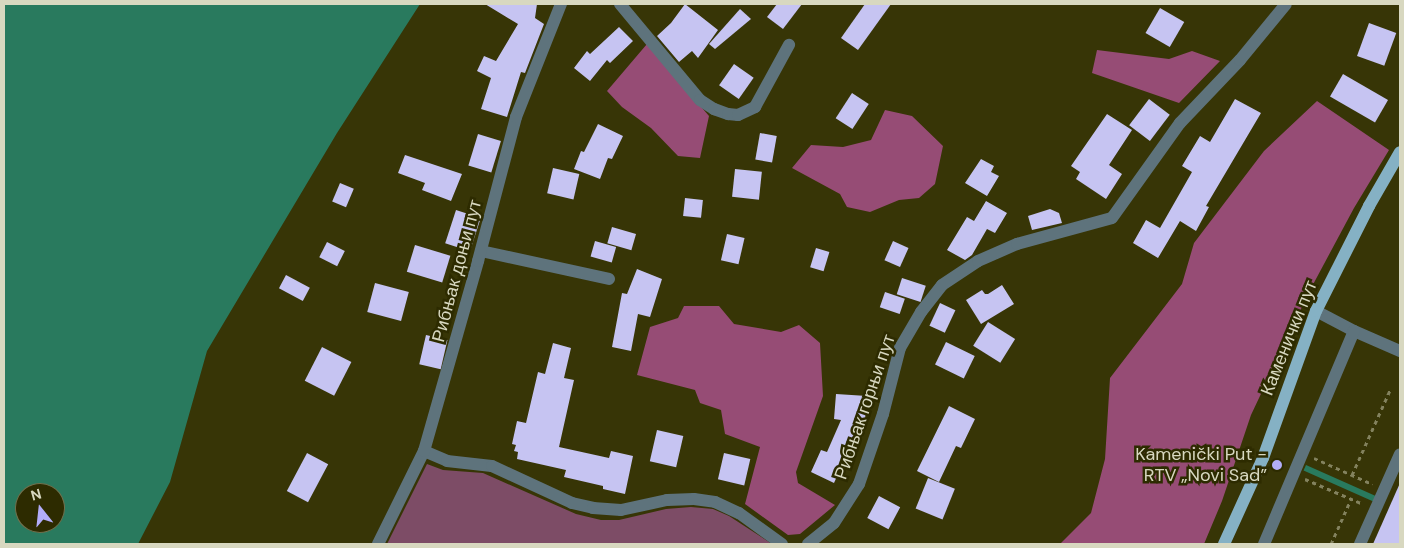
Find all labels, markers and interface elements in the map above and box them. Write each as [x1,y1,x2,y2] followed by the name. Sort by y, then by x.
[428,197,486,345] street label: Рибњак доњи пут
[1256,277,1322,399] street label: Каменички пут
[830,331,900,483] street label: Рибњак горњи пут
[1135,444,1267,486] place label: Kamenički Put - RTV „Novi Sad”
[1271,459,1283,471] marker: Kamenički Put - RTV „Novi Sad”
[15,483,65,533] north arrow
[29,484,44,505] text: N

